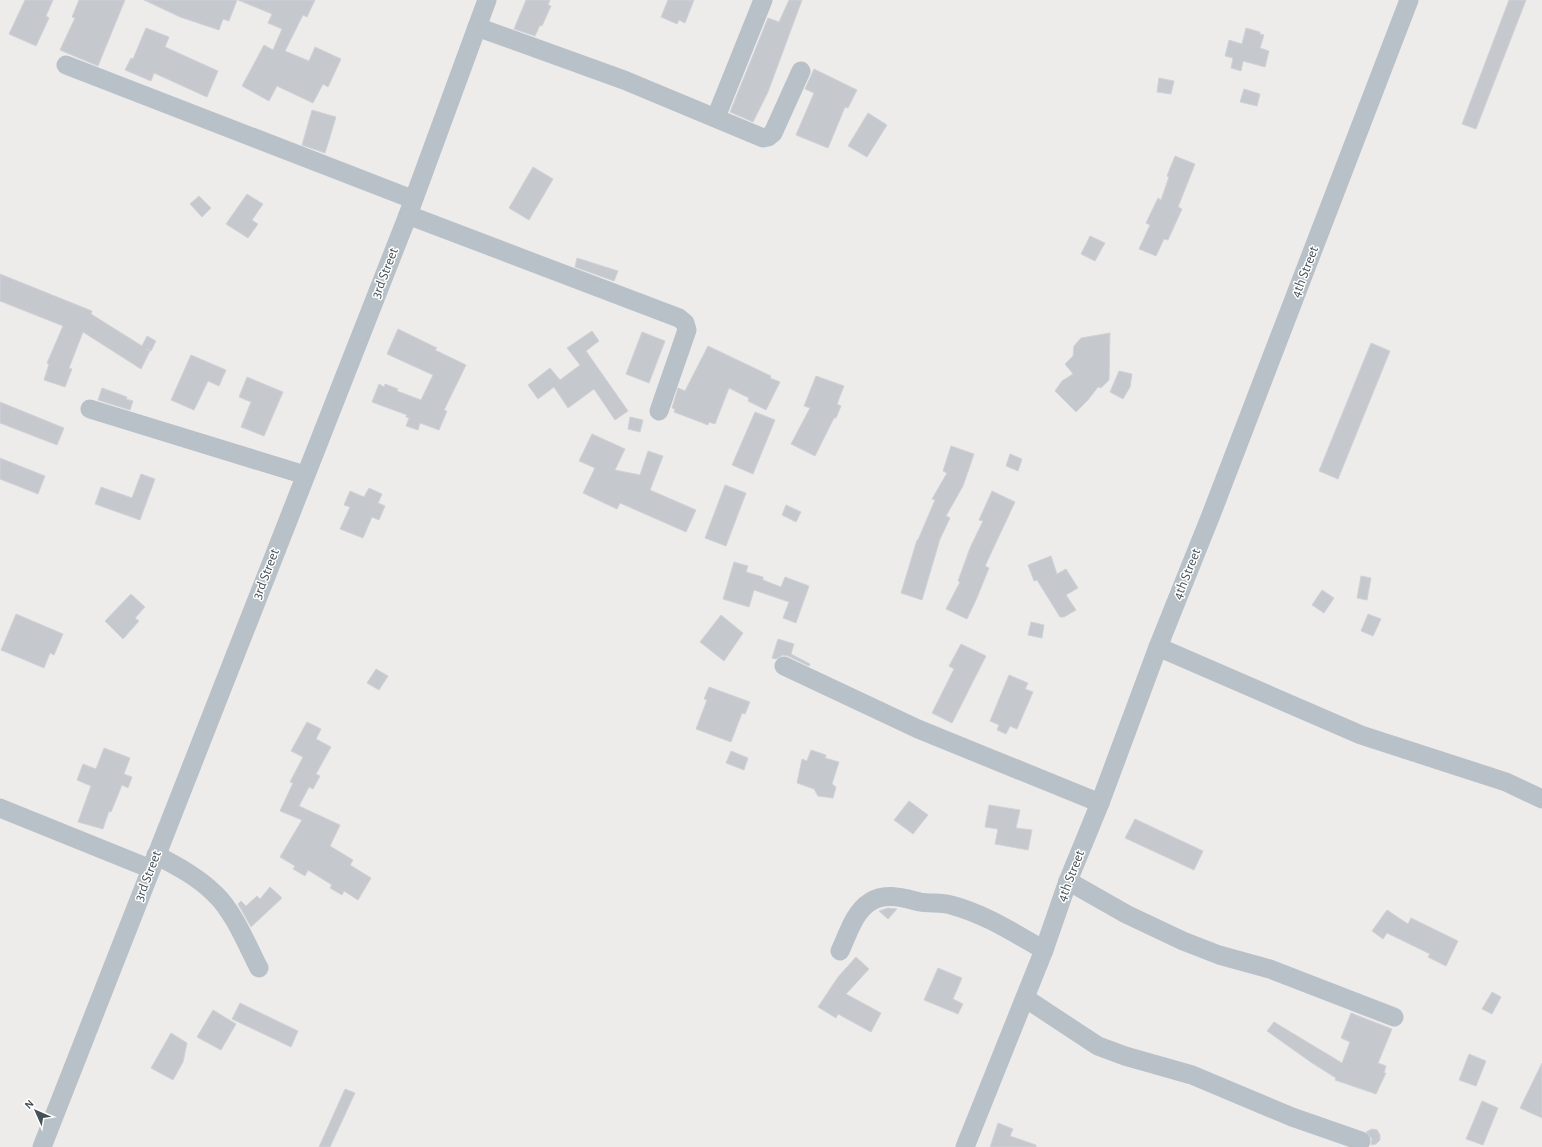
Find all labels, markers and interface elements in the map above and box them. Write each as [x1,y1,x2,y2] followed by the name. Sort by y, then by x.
[1289,244,1321,300] street label: 4th Street
[369,245,401,300] street label: 3rd Street
[250,546,282,601] street label: 3rd Street
[1170,546,1204,602] street label: 4th Street
[132,848,164,903] street label: 3rd Street
[1055,848,1087,904] street label: 4th Street
[16,1091,56,1131] north arrow
[23,1098,36,1111] text: N

